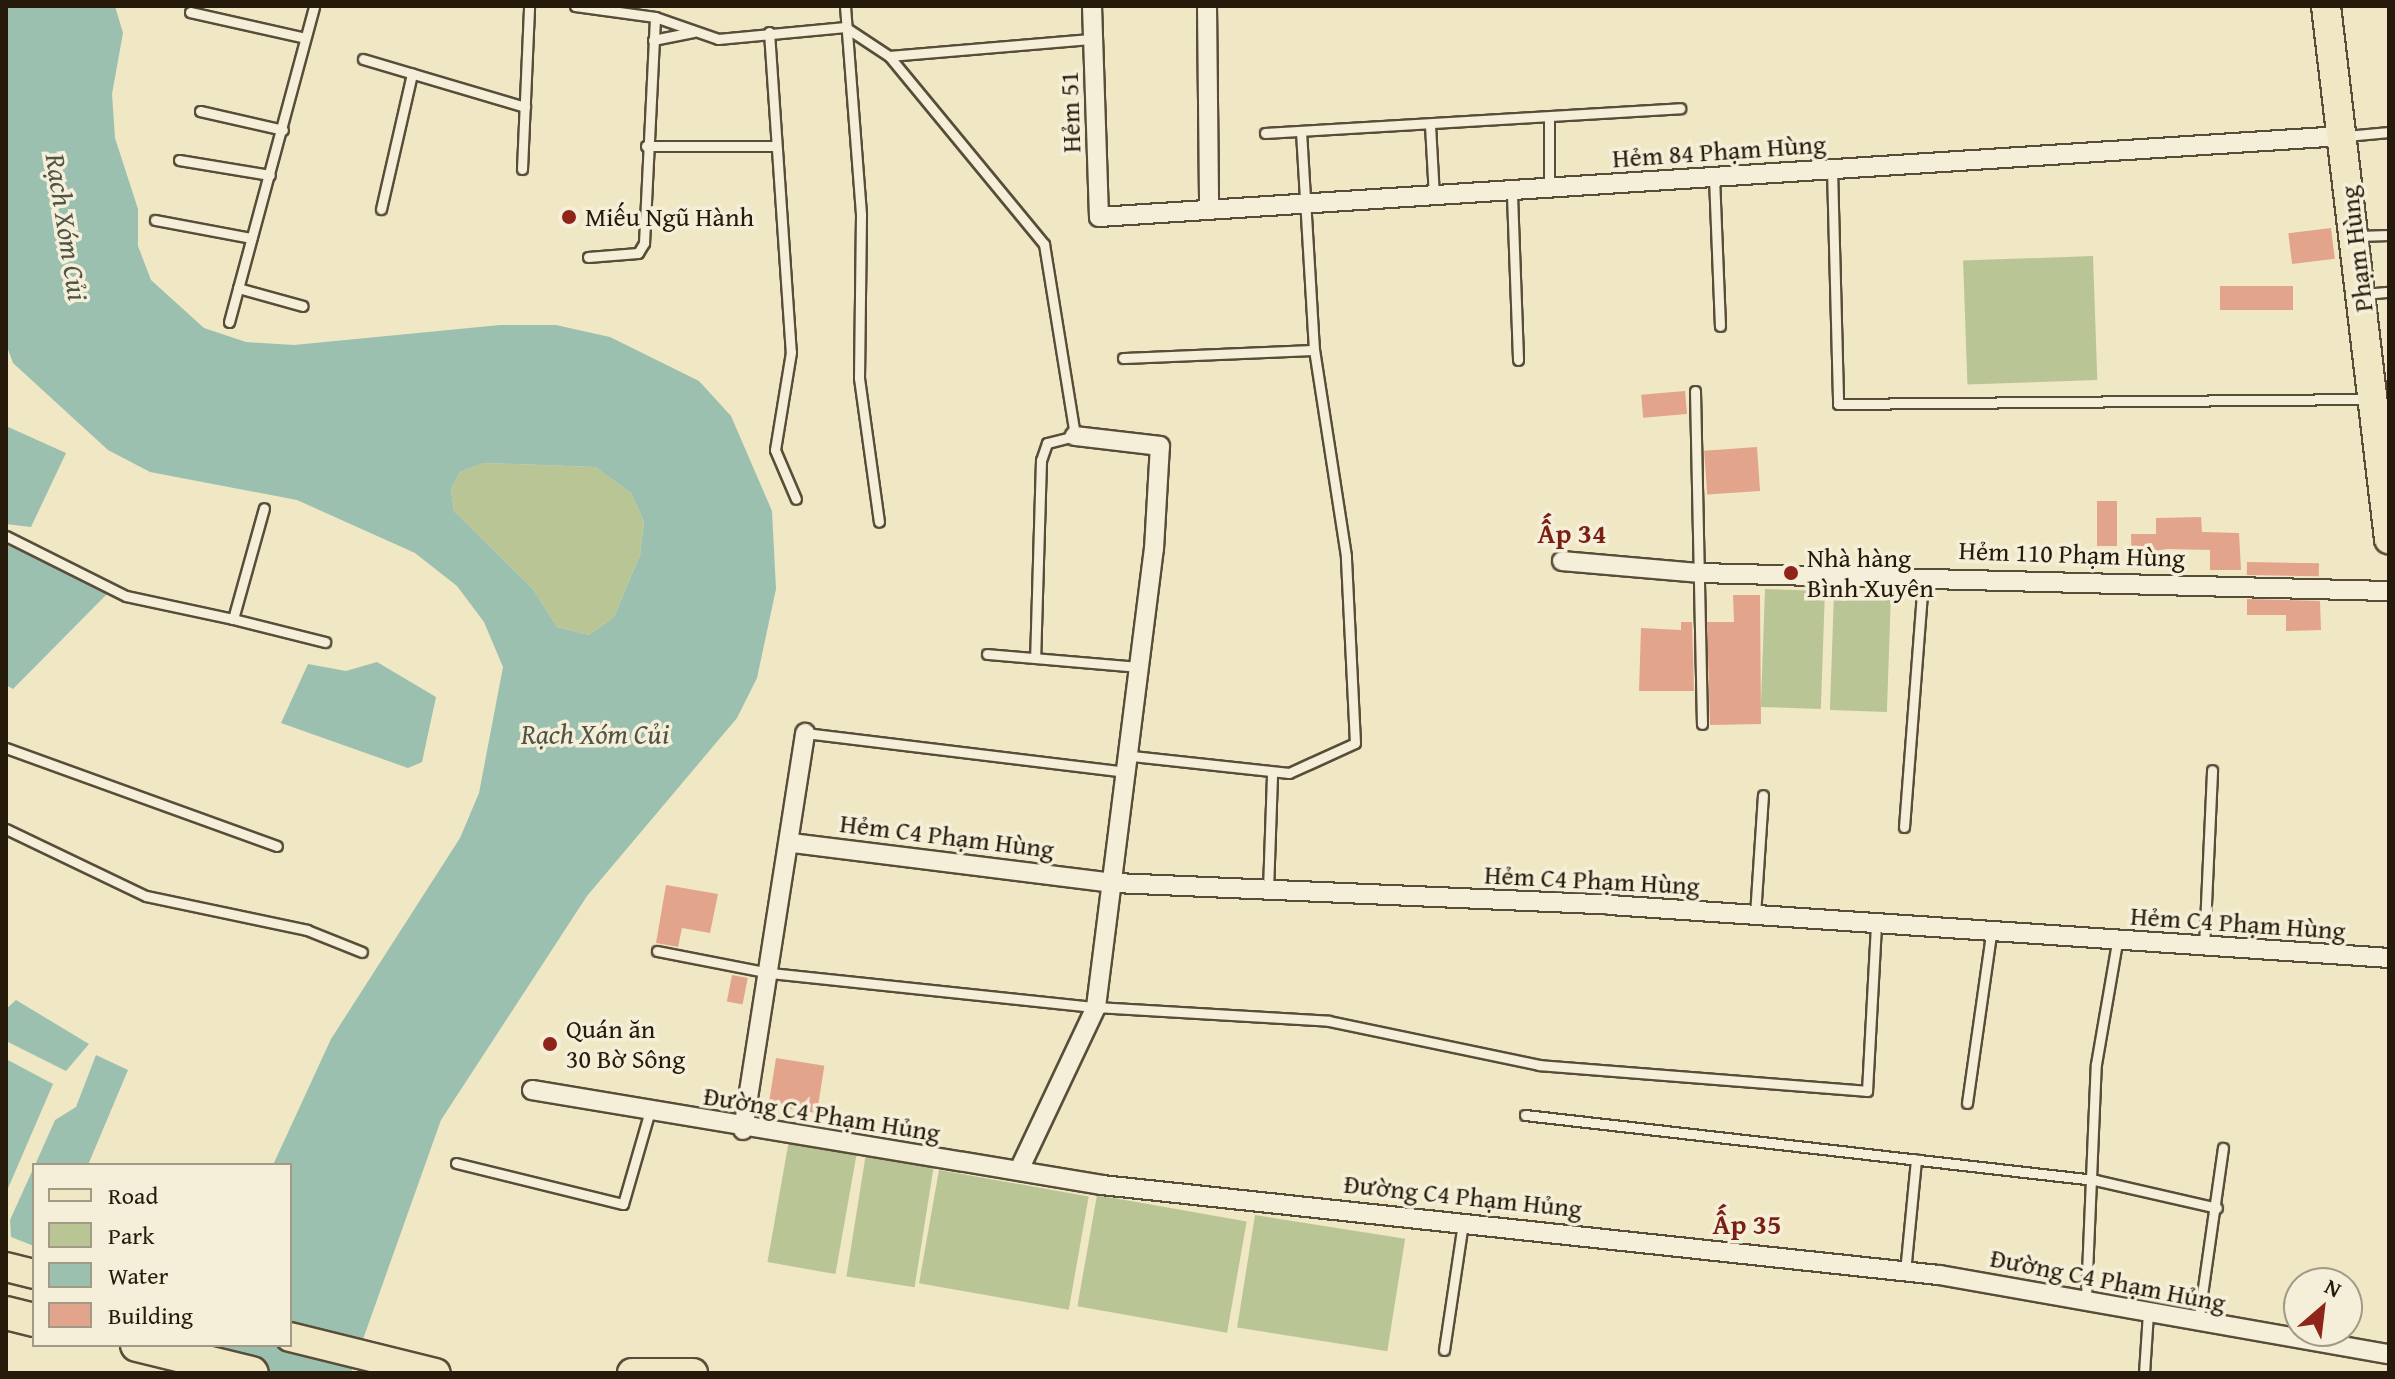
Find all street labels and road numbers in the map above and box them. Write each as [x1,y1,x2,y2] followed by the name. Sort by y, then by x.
[1053,71,1087,153] street label: Hẻm 51
[1611,128,1827,174] street label: Hẻm 84 Phạm Hùng
[2333,184,2379,314] street label: Phạm Hùng
[1958,534,2186,574] street label: Hẻm 110 Phạm Hùng
[838,807,1056,865] street label: Hẻm C4 Phạm Hùng
[1484,859,1700,901] street label: Hẻm C4 Phạm Hùng
[2129,900,2347,946] street label: Hẻm C4 Phạm Hùng
[702,1080,942,1148] street label: Đường C4 Phạm Hủng
[1343,1168,1583,1224] street label: Đường C4 Phạm Hủng
[1988,1242,2228,1318] street label: Đường C4 Phạm Hủng

